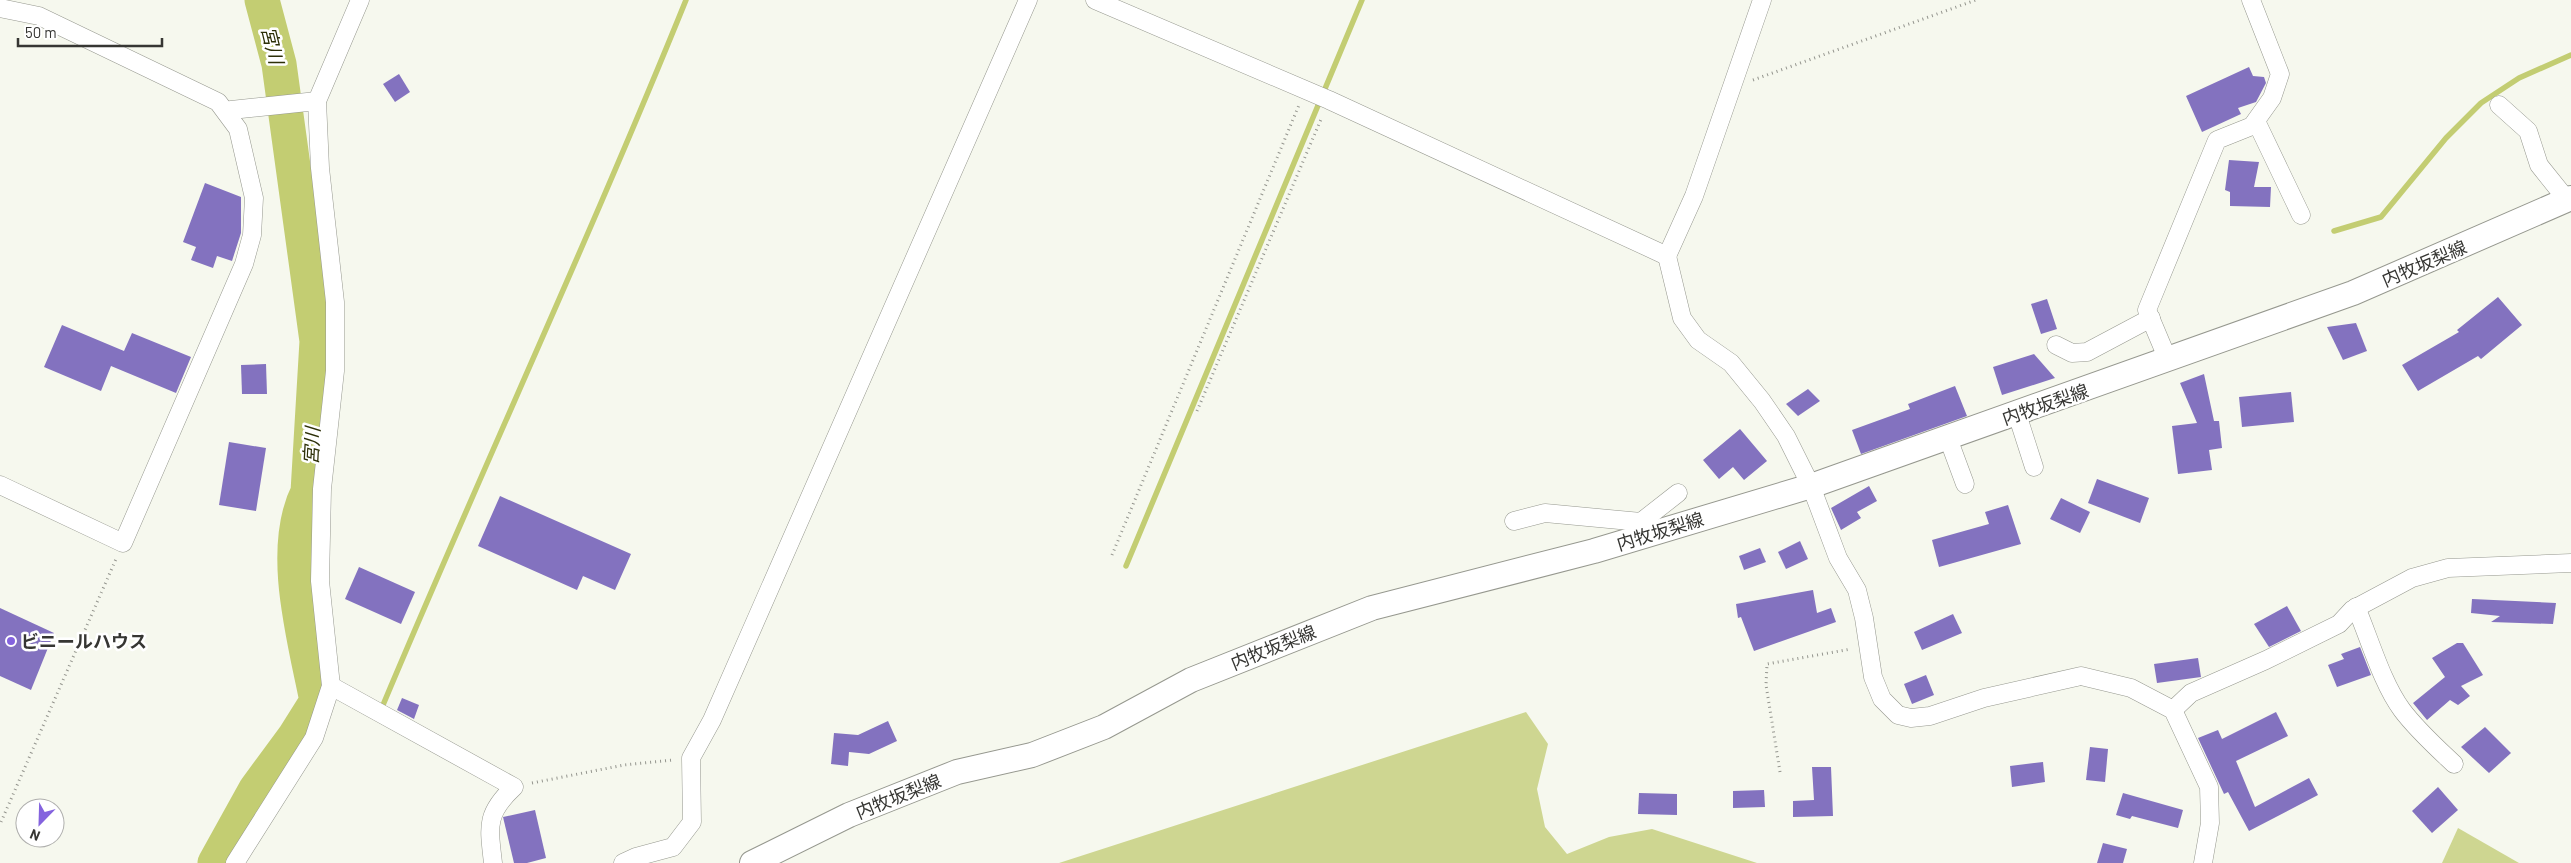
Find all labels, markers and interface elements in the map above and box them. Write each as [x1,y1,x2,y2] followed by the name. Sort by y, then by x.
[18,15,161,47] scale bar
[25,23,57,41] text: 50 m
[257,24,289,68] water label: 宮川
[2378,235,2470,291] street label: 内牧坂梨線
[1999,379,2091,429] street label: 内牧坂梨線
[299,424,324,466] water label: 宮川
[1614,507,1706,555] street label: 内牧坂梨線
[1227,620,1319,674] street label: 内牧坂梨線
[21,630,147,652] place label: ビニールハウス
[5,635,17,647] marker: ビニールハウス
[852,769,944,823] street label: 内牧坂梨線
[15,798,65,848] north arrow
[27,826,42,845] text: N

